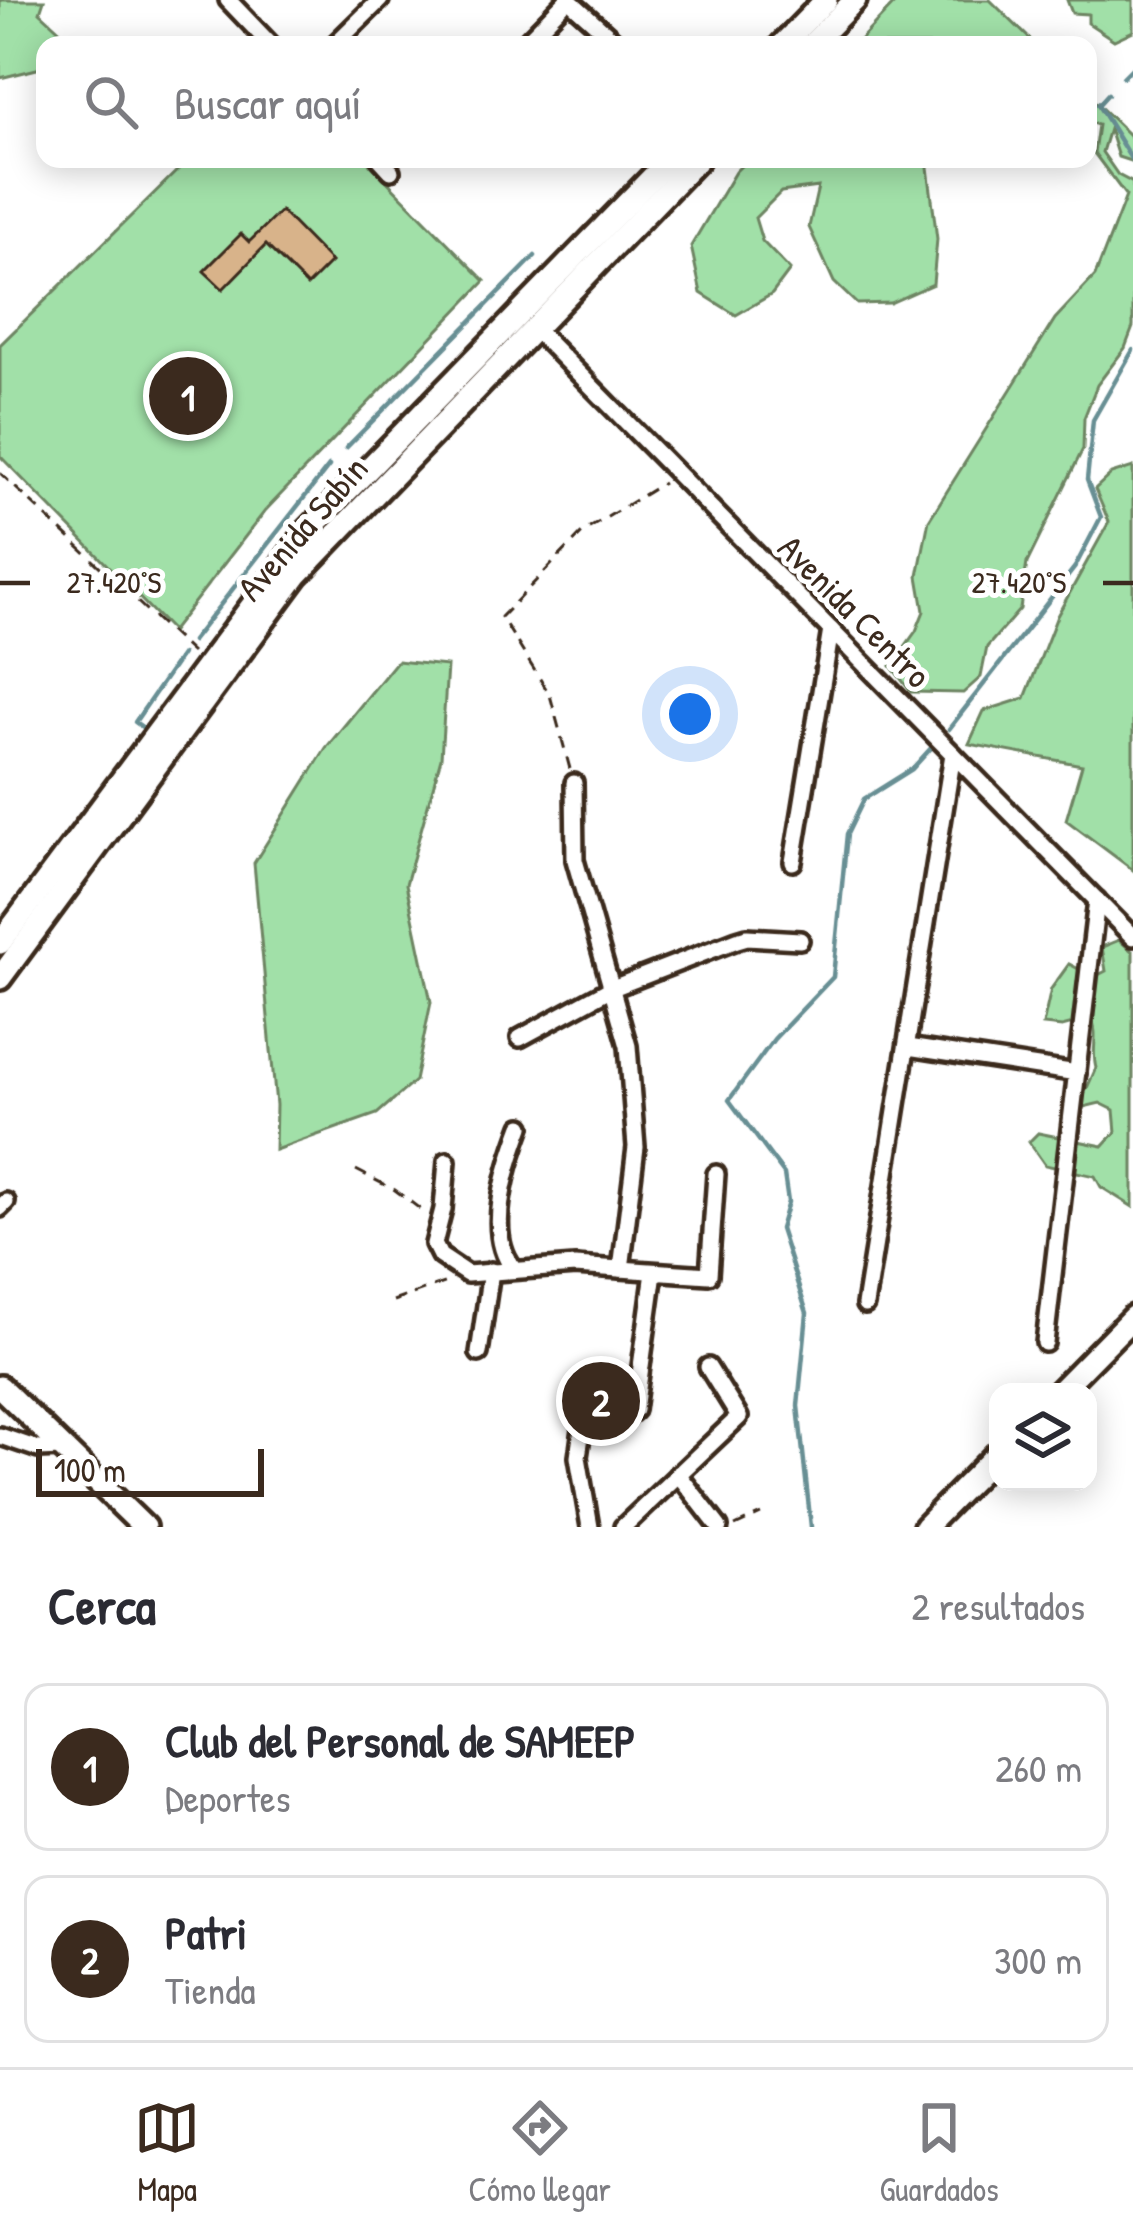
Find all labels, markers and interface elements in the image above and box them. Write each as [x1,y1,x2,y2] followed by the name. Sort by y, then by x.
[36,36,1097,168] search box
[78,69,144,135] icon: search
[174,72,361,133] text: Buscar aquí
[149,351,227,441] pin: 1
[225,445,378,610] street label: Avenida Sabín
[768,523,943,698] street label: Avenida Centro
[67,562,162,602] text: 27.420°S
[972,562,1067,602] text: 27.420°S
[660,684,720,744] your location
[562,1356,640,1446] pin: 2
[989,1383,1097,1491] map controls
[989,1383,1097,1491] button: layers
[36,1443,264,1496] scale bar
[54,1448,126,1492] text: 100 m
[48,1571,156,1640] text: Cerca
[912,1579,1085,1632] text: 2 resultados
[165,1710,636,1771] text: Club del Personal de SAMEEP
[83,1741,97,1794] text: 1
[995,1741,1082,1794] text: 260 m
[165,1771,290,1824] text: Deportes
[165,1902,247,1963] text: Patri
[81,1933,99,1986] text: 2
[994,1933,1082,1986] text: 300 m
[165,1963,256,2016] text: Tienda
[134,2095,200,2211] tab: Mapa
[469,2095,611,2211] tab: Cómo llegar
[879,2095,999,2211] tab: Guardados

